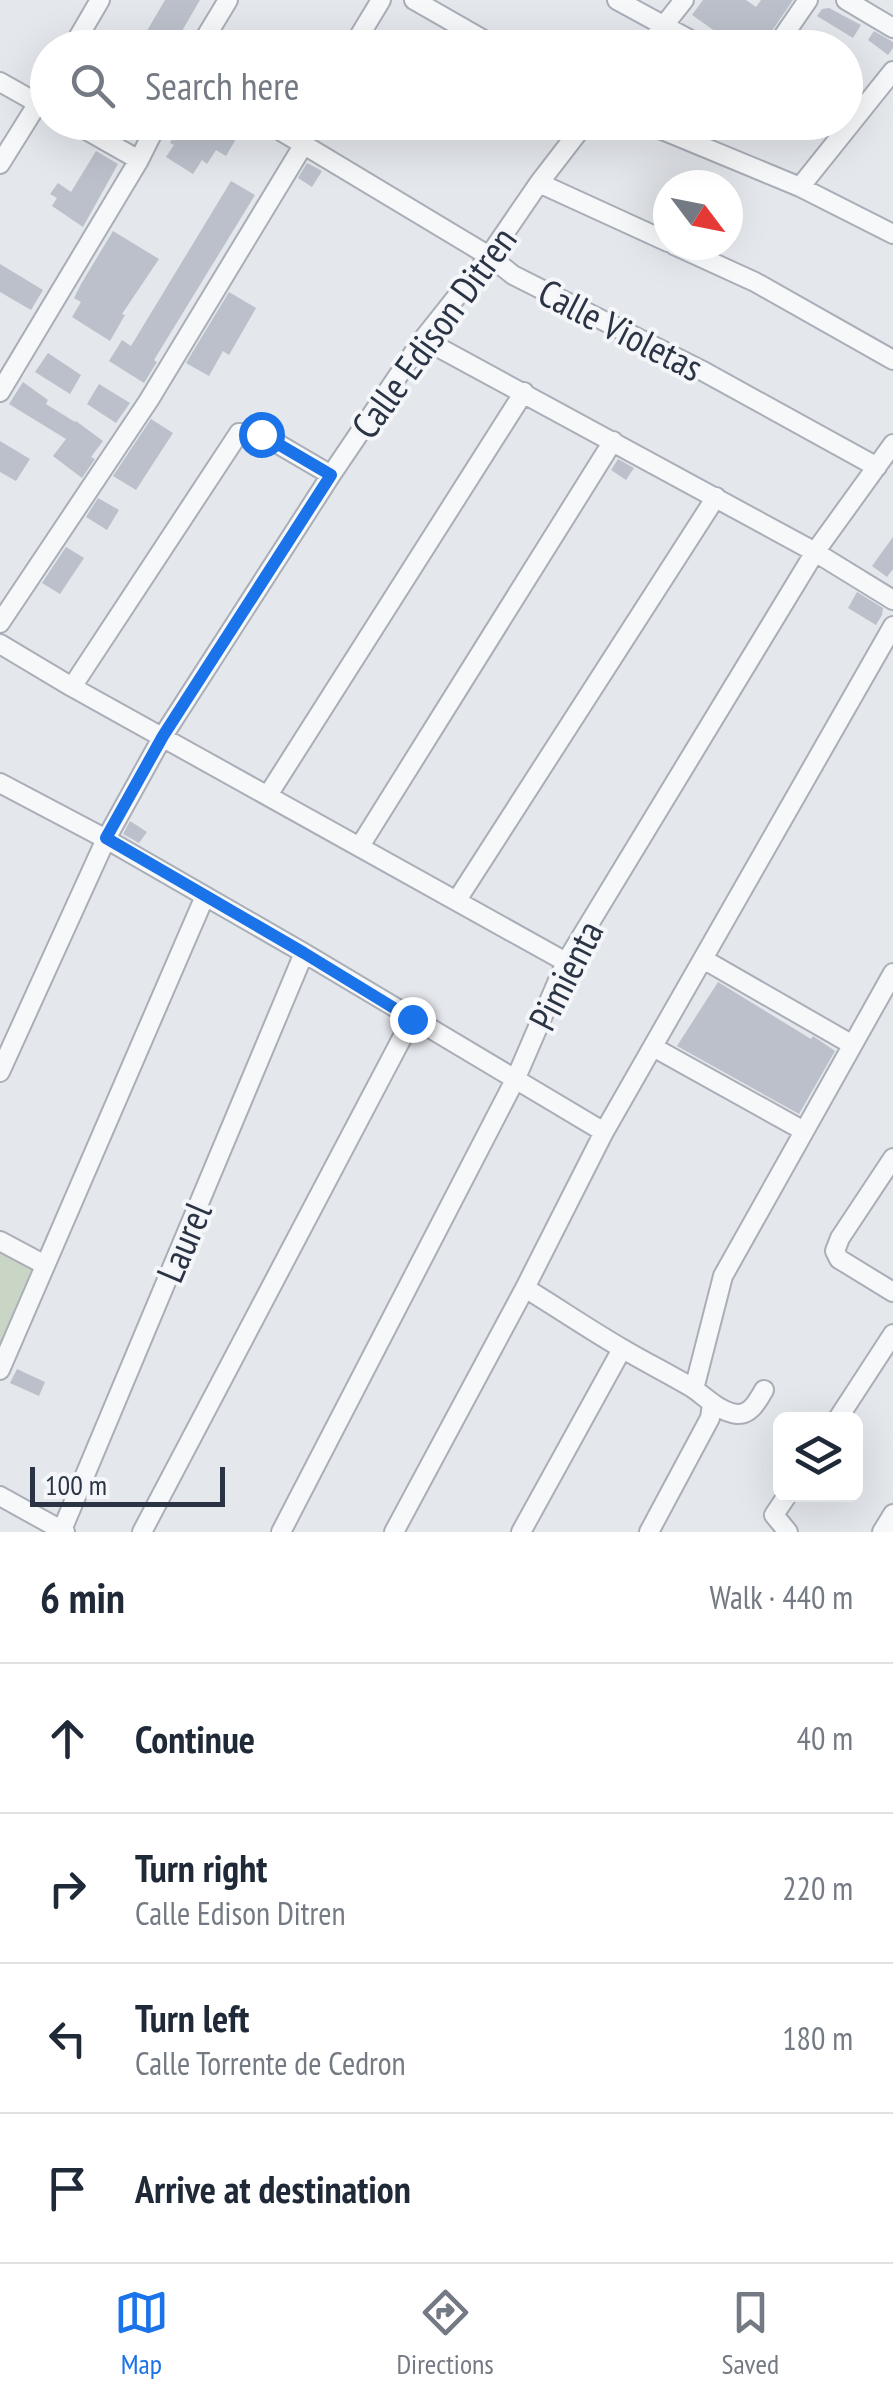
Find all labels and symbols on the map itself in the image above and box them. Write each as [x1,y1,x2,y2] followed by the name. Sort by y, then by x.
[653,170,743,260] north arrow
[340,216,526,448] street label: Calle Edison Ditren
[531,267,711,391] street label: Calle Violetas
[239,412,285,458] route start
[517,912,613,1038] street label: Pimienta
[390,997,436,1043] route end
[144,1195,222,1289] street label: Laurel
[30,1462,225,1506] scale bar

